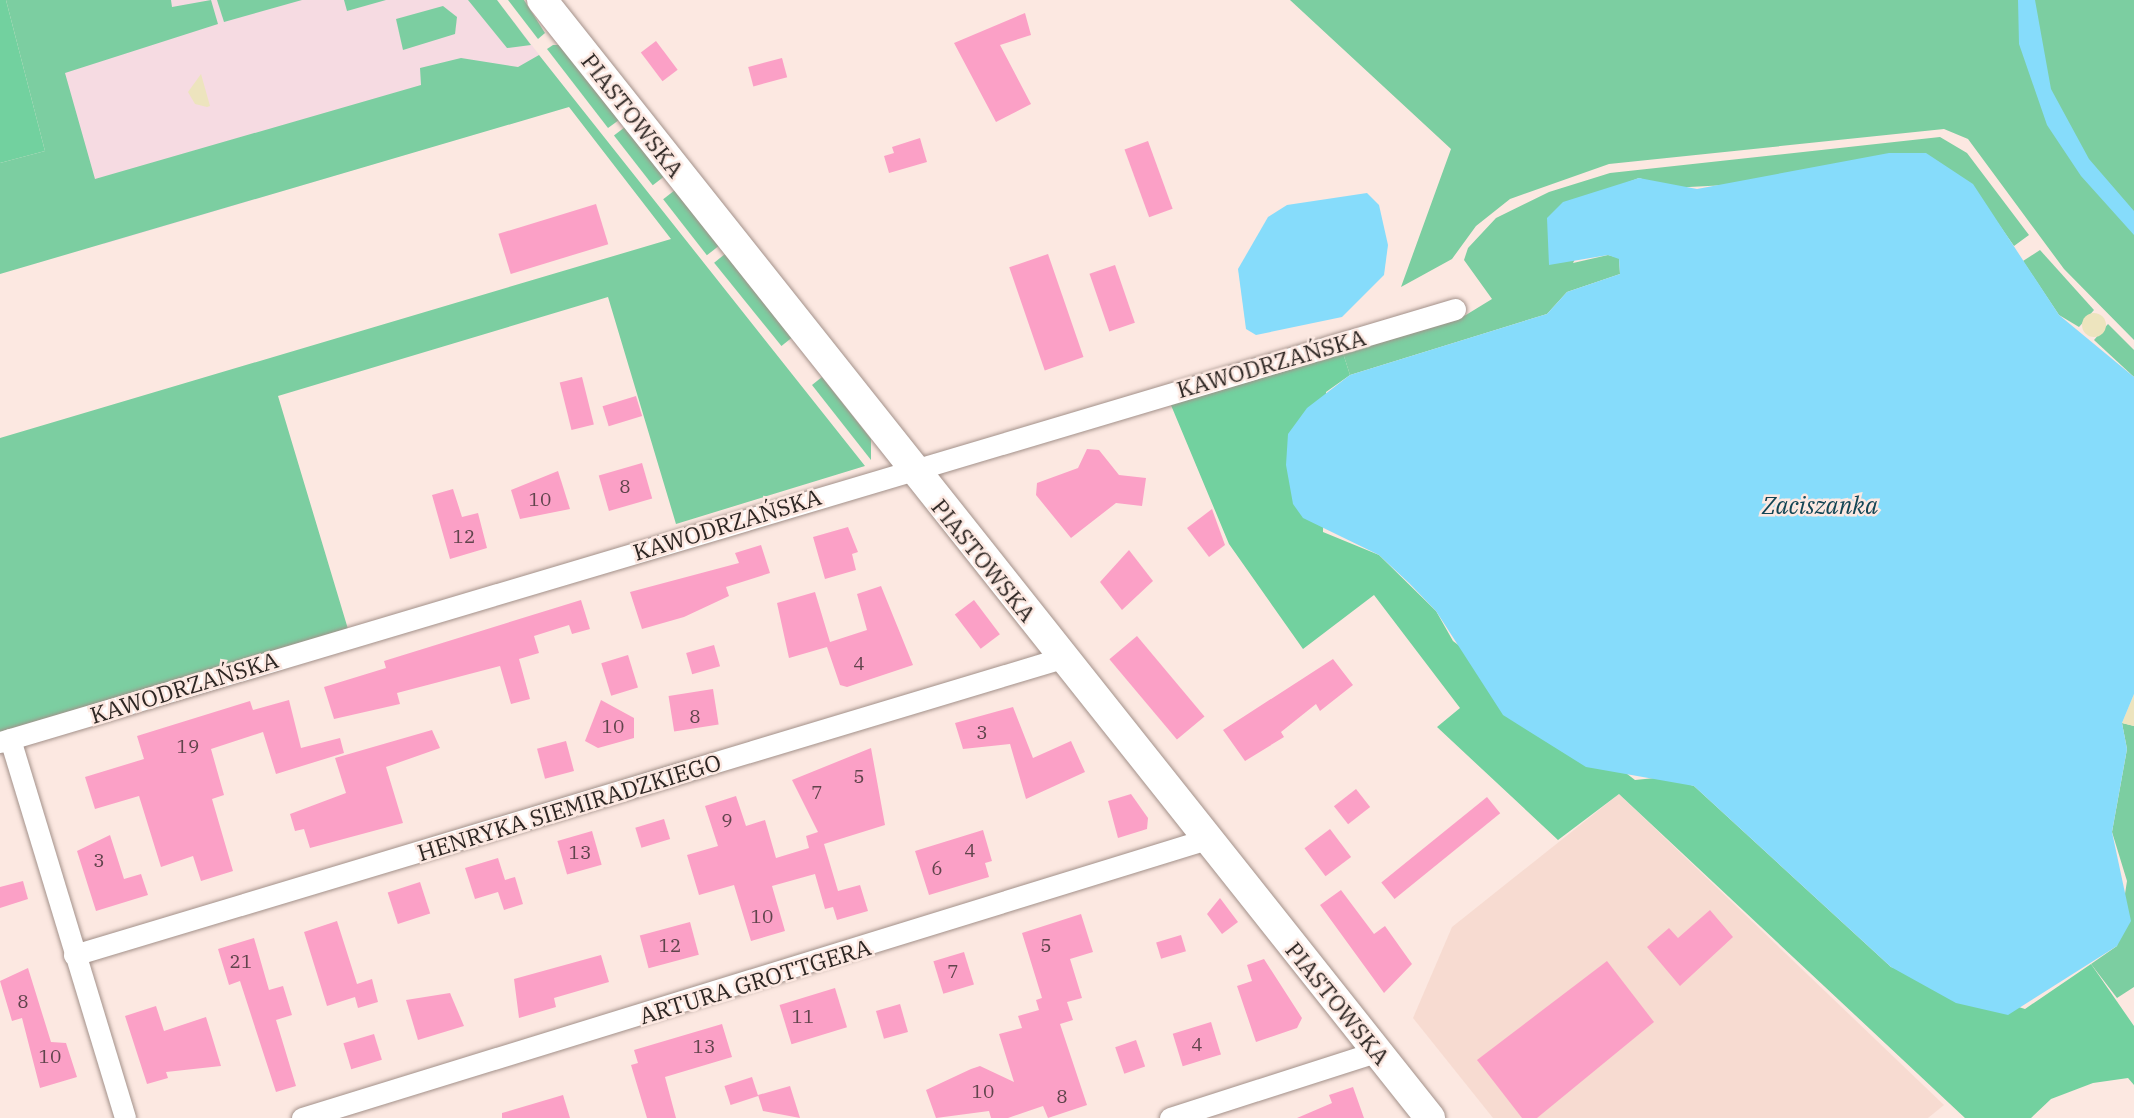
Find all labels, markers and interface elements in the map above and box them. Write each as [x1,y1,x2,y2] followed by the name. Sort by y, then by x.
[576,47,690,183] street label: PIASTOWSKA
[1173,323,1369,403] street label: KAWODRZAŃSKA
[619,476,631,498] house number: 8
[630,482,824,566] street label: KAWODRZAŃSKA
[529,489,551,511] house number: 10
[1762,492,1878,520] water label: Zaciszanka
[926,493,1042,627] street label: PIASTOWSKA
[453,526,475,548] house number: 12
[87,645,281,729] street label: KAWODRZAŃSKA
[853,653,865,675] house number: 4
[689,706,701,728] house number: 8
[602,716,624,738] house number: 10
[976,722,988,744] house number: 3
[177,736,199,758] house number: 19
[414,748,724,866] street label: HENRYKA SIEMIRADZKIEGO
[853,766,865,788] house number: 5
[811,782,823,804] house number: 7
[721,810,733,832] house number: 9
[964,840,976,862] house number: 4
[569,842,591,864] house number: 13
[93,850,105,872] house number: 3
[931,858,943,880] house number: 6
[751,906,773,928] house number: 10
[636,933,874,1029] street label: ARTURA GROTTGERA
[659,935,681,957] house number: 12
[1040,935,1052,957] house number: 5
[1280,936,1396,1070] street label: PIASTOWSKA
[230,951,252,973] house number: 21
[947,961,959,983] house number: 7
[17,991,29,1013] house number: 8
[792,1006,814,1028] house number: 11
[1191,1034,1203,1056] house number: 4
[693,1036,715,1058] house number: 13
[39,1046,61,1068] house number: 10
[972,1081,994,1103] house number: 10
[1056,1086,1068,1108] house number: 8

